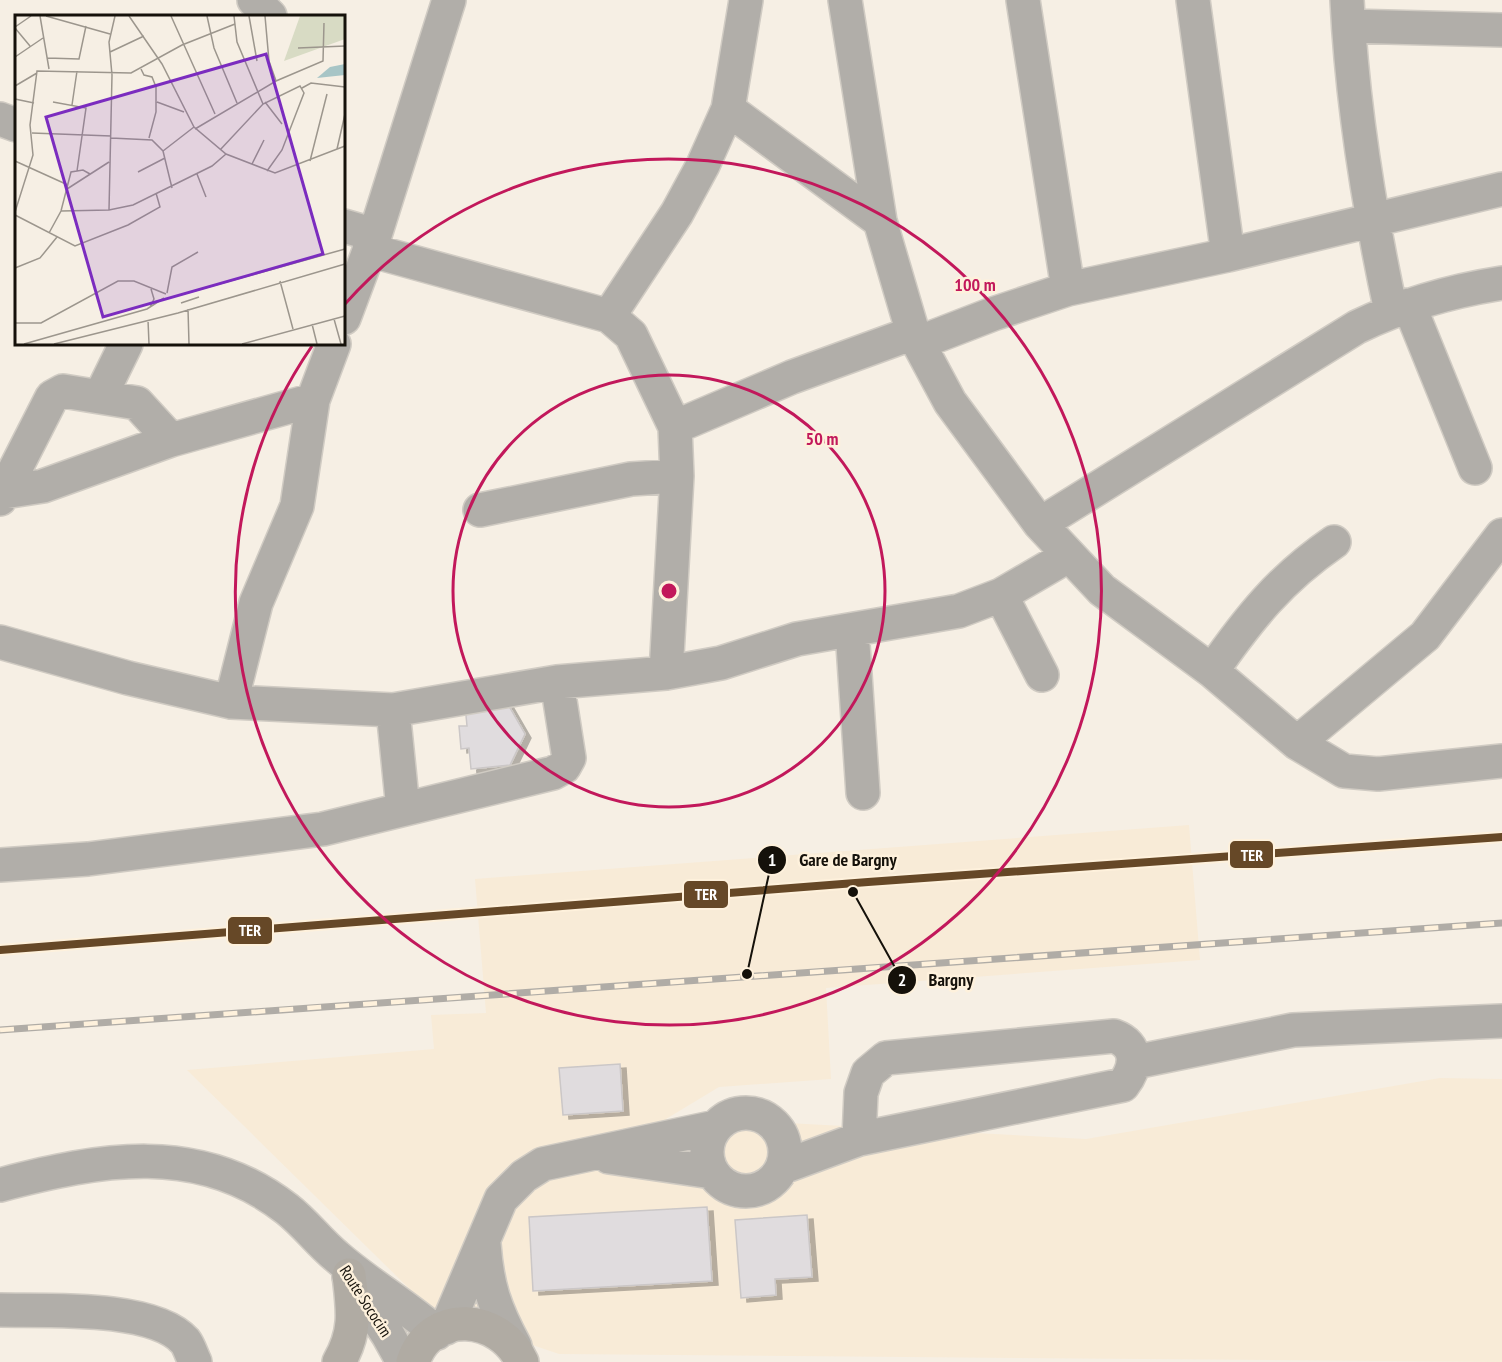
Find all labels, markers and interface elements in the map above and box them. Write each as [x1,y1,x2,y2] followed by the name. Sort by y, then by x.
[15,15,345,345] inset map
[954,273,996,296] text: 100 m
[806,427,838,450] text: 50 m
[659,581,679,601] centre of rings
[1229,840,1274,869] line badge: TER
[757,842,909,878] callout: Gare de Bargny
[1241,845,1263,865] text: TER
[768,848,776,871] text: 1
[799,848,897,871] text: Gare de Bargny
[683,880,729,909] line badge: TER
[695,884,717,904] text: TER
[227,916,273,945] line badge: TER
[239,920,261,940] text: TER
[887,962,986,998] callout: Bargny
[898,968,906,991] text: 2
[929,968,974,991] text: Bargny
[336,1262,396,1340] street label: Route Sococim

